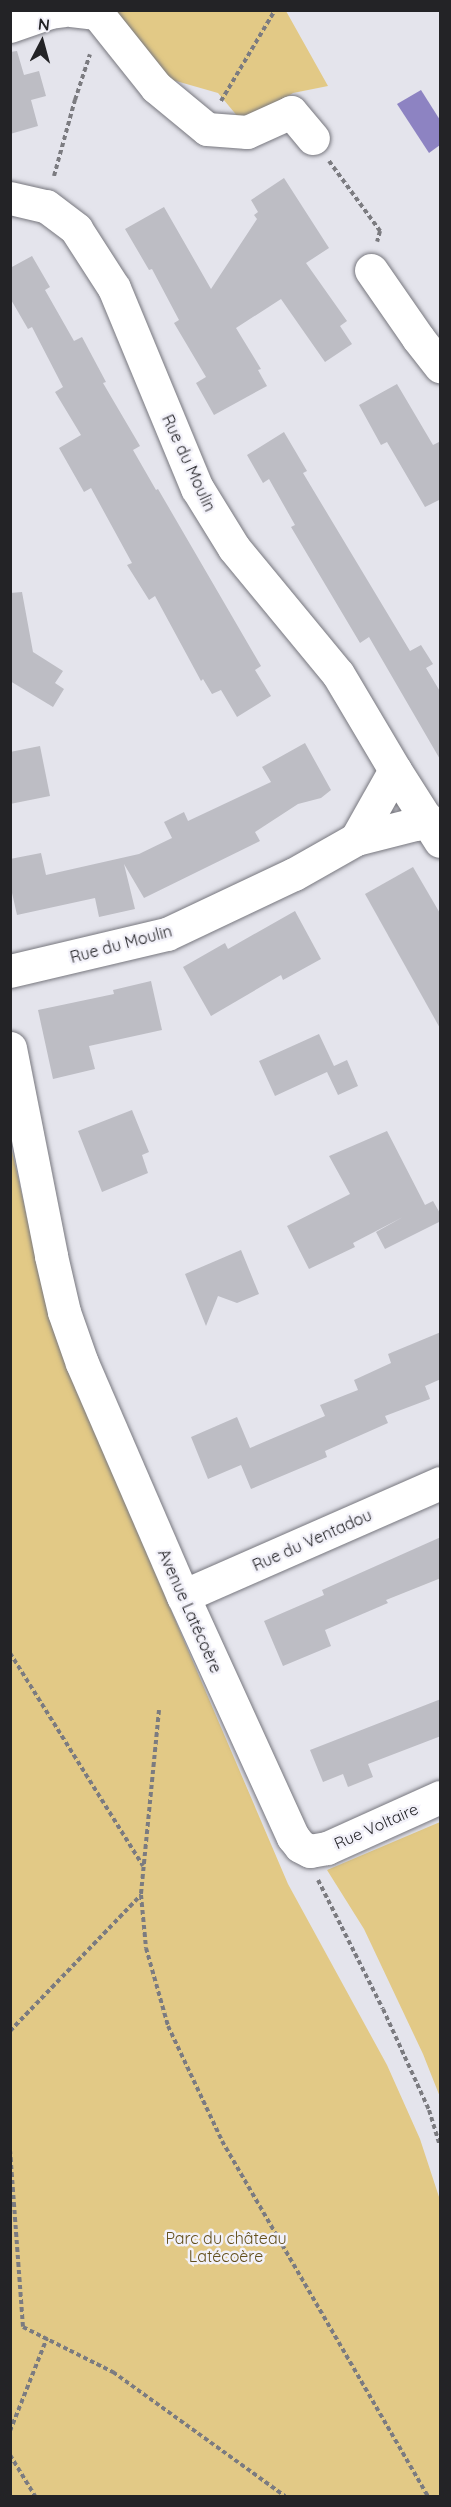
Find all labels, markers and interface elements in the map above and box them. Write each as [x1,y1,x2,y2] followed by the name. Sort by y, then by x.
[12,12,72,72] north arrow
[37,14,51,35] text: N
[158,411,220,515] street label: Rue du Moulin
[68,921,174,967] street label: Rue du Moulin
[249,1505,375,1575] street label: Rue du Ventadou
[154,1546,226,1676] street label: Avenue Latécoère
[331,1799,421,1853] street label: Rue Voltaire
[165,2228,287,2266] park label: Parc du château Latécoère

